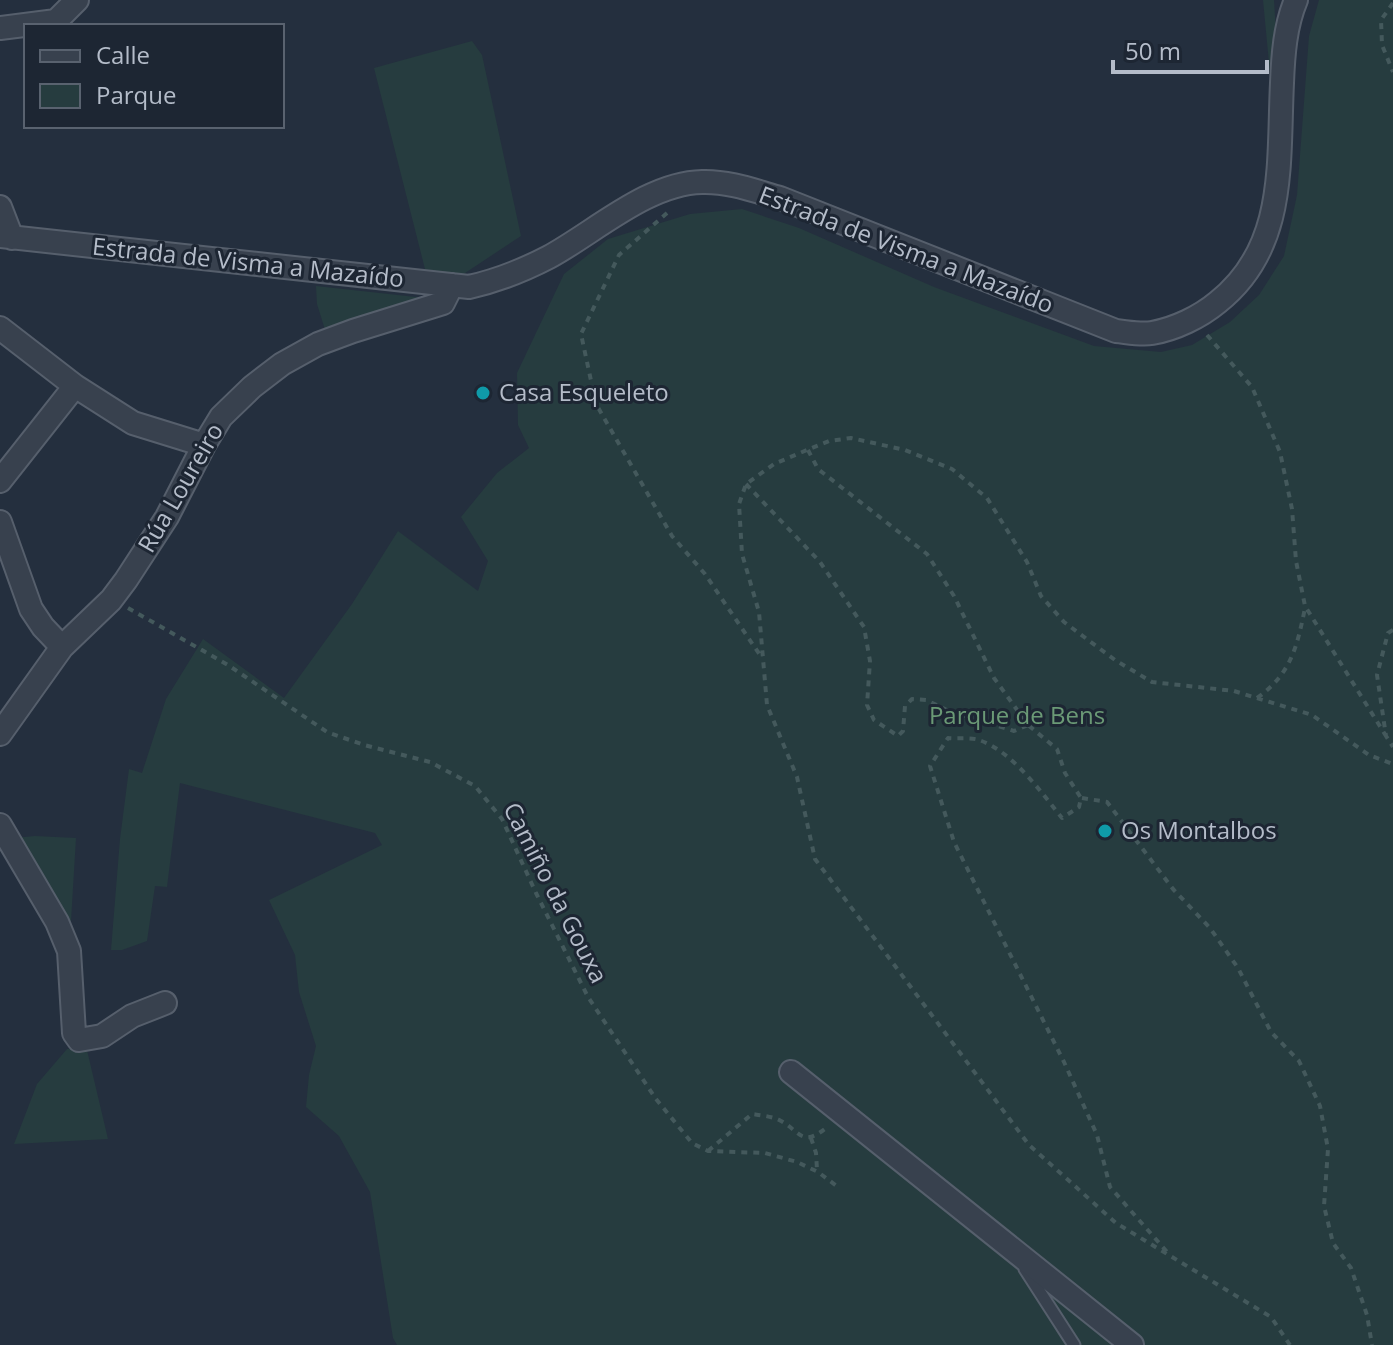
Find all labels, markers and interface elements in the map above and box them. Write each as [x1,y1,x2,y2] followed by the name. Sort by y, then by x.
[24,24,284,128] legend
[1113,24,1267,74] scale bar
[1125,34,1181,67] text: 50 m
[96,38,150,71] text: Calle
[96,78,176,111] text: Parque
[755,177,1059,320] street label: Estrada de Visma a Mazaído
[91,229,406,294] street label: Estrada de Visma a Mazaído
[499,375,669,408] place label: Casa Esqueleto
[474,384,492,402] marker: Casa Esqueleto
[129,416,230,558] street label: Rúa Loureiro
[929,698,1105,731] park label: Parque de Bens
[496,796,616,988] street label: Camiño da Gouxa
[1121,813,1277,846] place label: Os Montalbos
[1096,822,1114,840] marker: Os Montalbos

